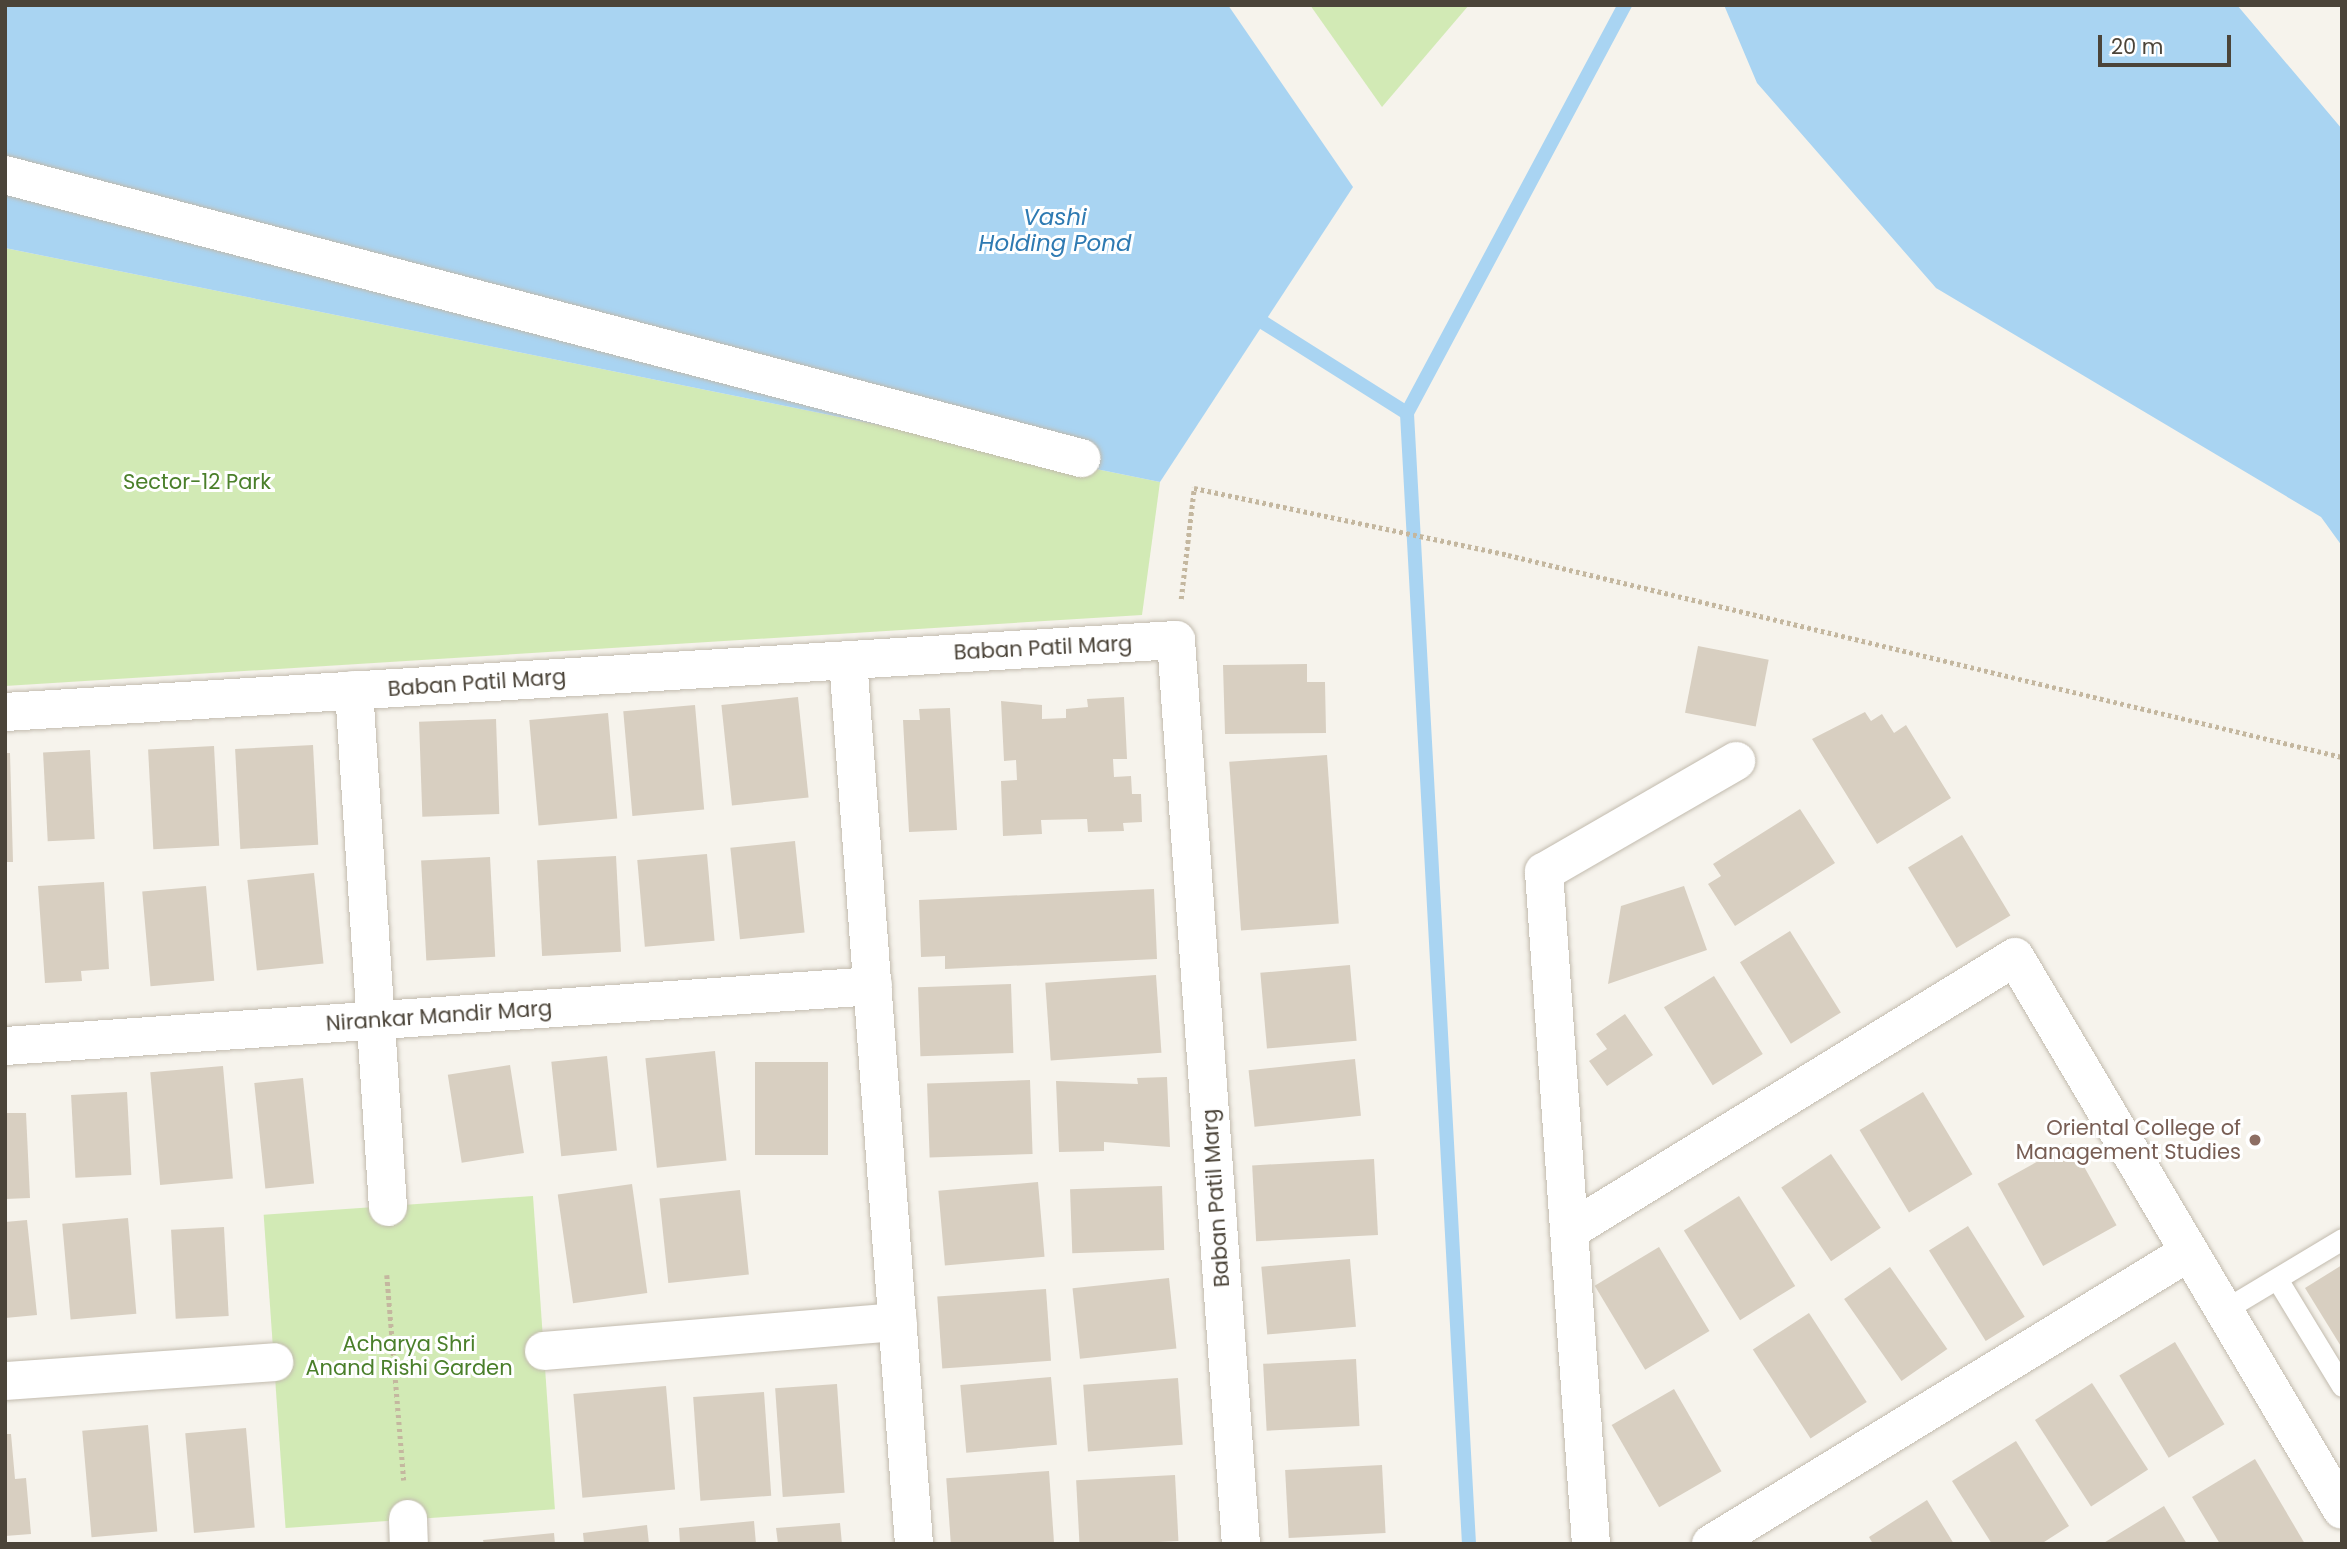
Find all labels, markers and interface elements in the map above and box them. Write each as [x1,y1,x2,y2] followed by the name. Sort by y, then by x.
[2102,21,2235,65] scale bar
[2111,32,2164,61] text: 20 m
[979,203,1131,257] water label: Vashi Holding Pond
[123,469,271,495] park label: Sector-12 Park
[953,631,1133,665] street label: Baban Patil Marg
[387,664,567,702] street label: Baban Patil Marg
[325,996,553,1036] street label: Nirankar Mandir Marg
[1197,1108,1235,1288] street label: Baban Patil Marg
[2016,1115,2241,1165] place label: Oriental College of Management Studies
[2247,1132,2263,1148] marker: Oriental College of Management Studies
[305,1331,513,1381] park label: Acharya Shri Anand Rishi Garden

